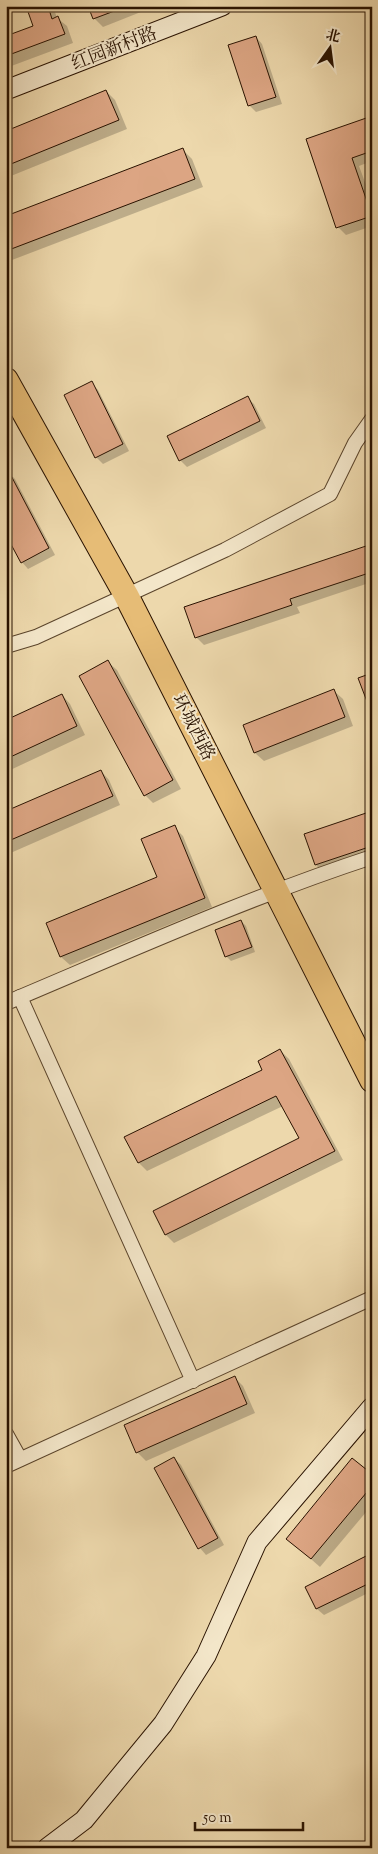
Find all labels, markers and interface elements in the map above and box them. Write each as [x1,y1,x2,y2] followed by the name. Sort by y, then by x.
[68,22,161,78] street label: 红园新村路
[306,22,356,72] north arrow
[323,26,342,49] text: 北
[164,690,220,766] street label: 环城西路
[195,1799,303,1831] scale bar
[202,1808,232,1829] text: 50 m

